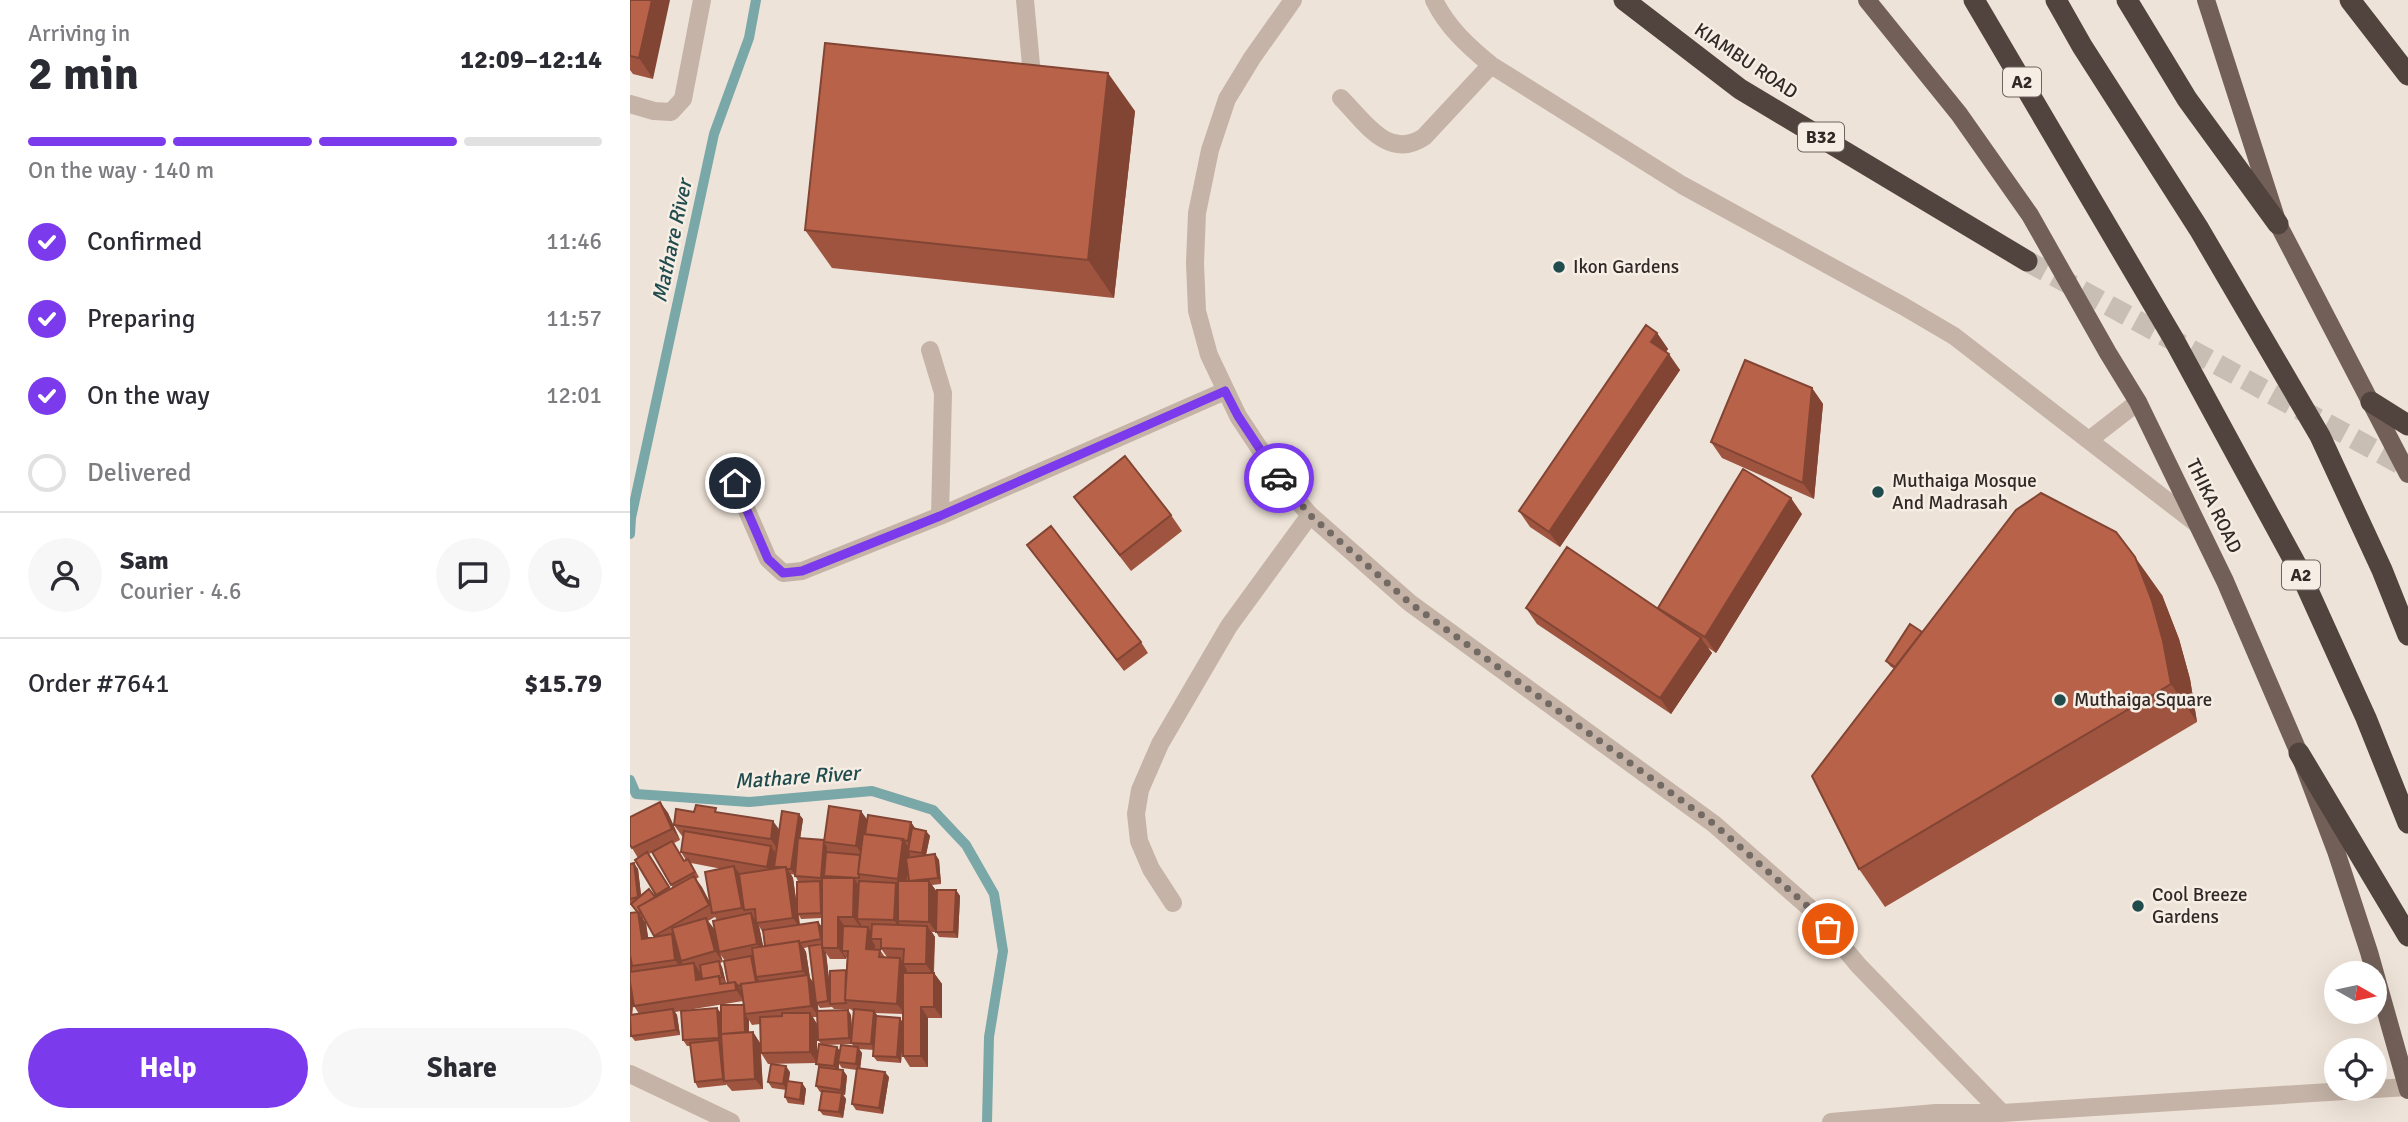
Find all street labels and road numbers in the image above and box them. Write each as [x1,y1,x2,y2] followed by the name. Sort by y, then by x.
[1690,18,1802,104] street label: KIAMBU ROAD
[2003,68,2041,96] road number: A2
[1798,122,1844,152] road number: B32
[2181,455,2247,557] street label: THIKA ROAD
[2282,560,2320,590] road number: A2

